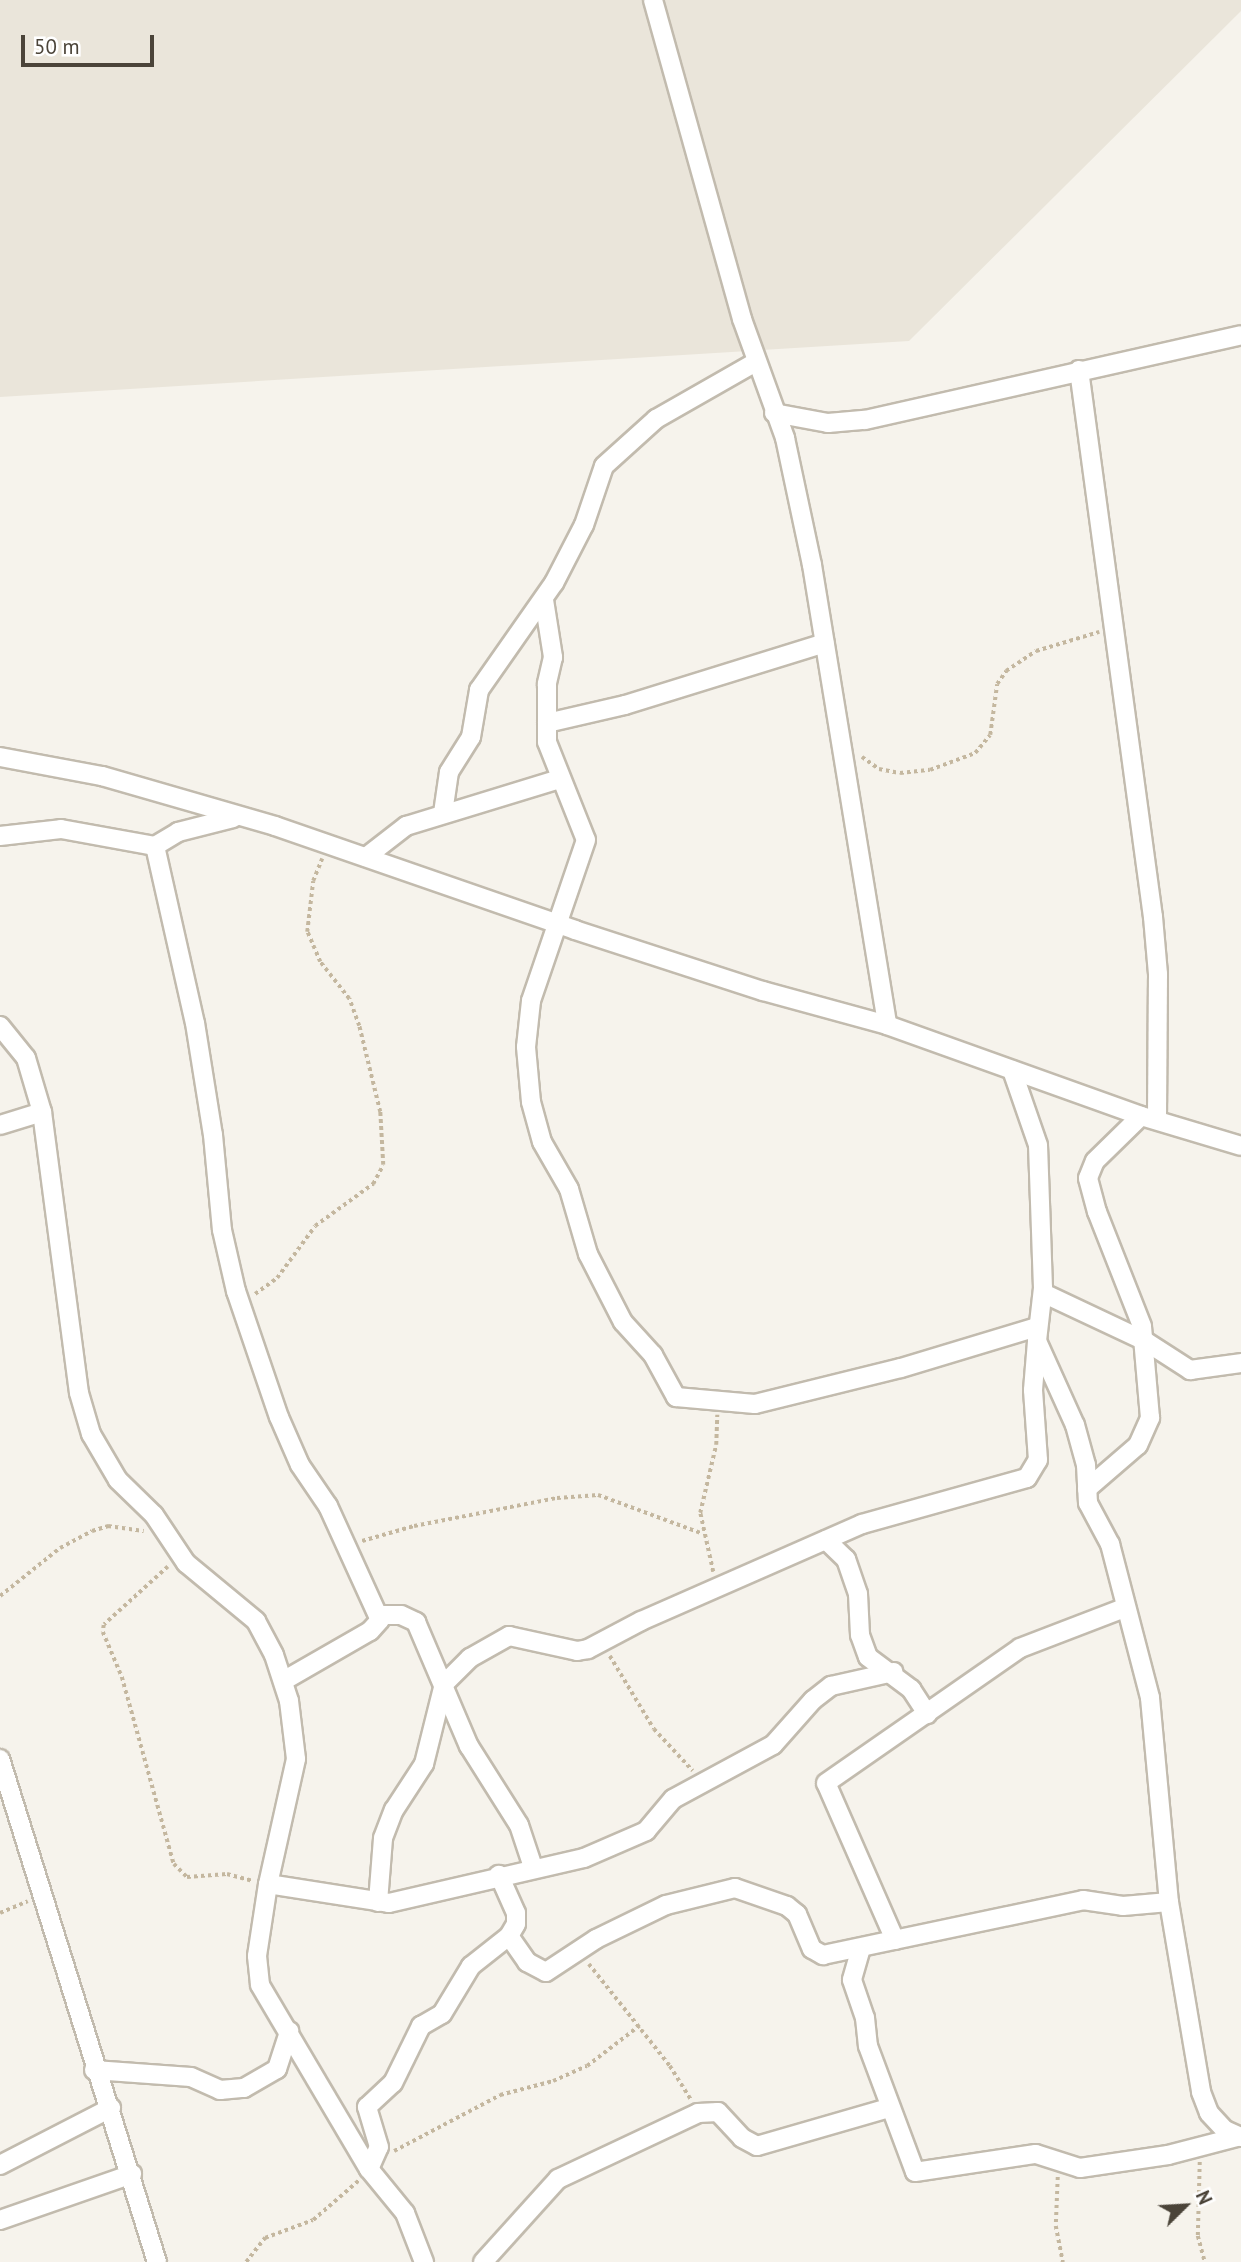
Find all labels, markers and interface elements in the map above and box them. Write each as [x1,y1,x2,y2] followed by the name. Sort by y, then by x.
[24,21,158,65] scale bar
[34,33,80,60] text: 50 m
[1150,2171,1220,2241] north arrow
[1191,2187,1218,2208] text: N

